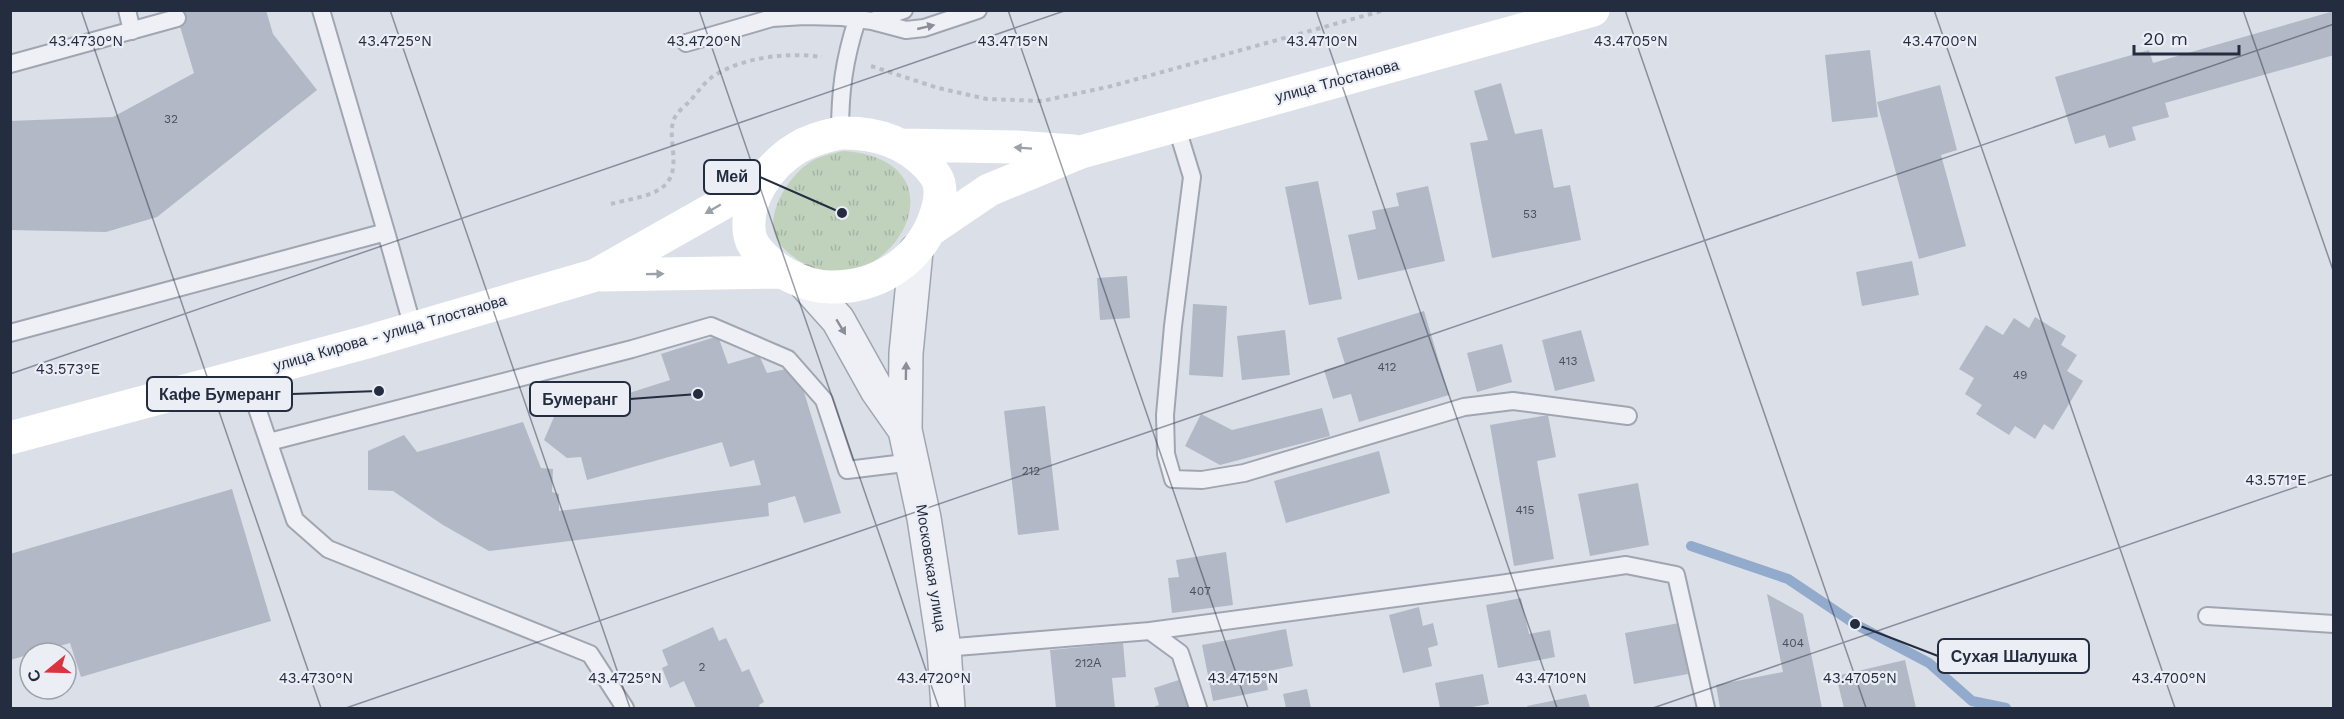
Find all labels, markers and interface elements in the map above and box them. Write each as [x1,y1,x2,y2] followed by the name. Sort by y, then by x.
[2134,18,2239,56] scale bar
[917,21,935,31] one-way arrow
[2143,28,2188,49] text: 20 m
[49,32,123,50] text: 43.4730°N
[358,32,432,50] text: 43.4725°N
[667,32,741,50] text: 43.4720°N
[977,32,1049,50] text: 43.4715°N
[1286,32,1358,50] text: 43.4710°N
[1594,32,1668,50] text: 43.4705°N
[1903,32,1977,50] text: 43.4700°N
[1273,56,1401,106] street label: улица Тлостанова
[164,112,178,126] house number: 32
[1013,143,1032,152] one-way arrow
[704,160,760,194] callout: Мей
[716,167,748,186] text: Мей
[705,203,721,214] one-way arrow
[1523,207,1537,221] house number: 53
[645,269,664,279] one-way arrow
[271,291,509,375] street label: улица Кирова - улица Тлостанова
[836,319,847,335] one-way arrow
[1559,354,1577,368] house number: 413
[36,360,100,378] text: 43.573°E
[1378,360,1396,374] house number: 412
[901,362,911,381] one-way arrow
[2013,368,2027,382] house number: 49
[147,377,292,411] callout: Кафе Бумеранг
[530,382,630,416] callout: Бумеранг
[159,385,281,404] text: Кафе Бумеранг
[542,390,618,409] text: Бумеранг
[1022,464,1040,478] house number: 212
[2245,471,2307,489] text: 43.571°E
[912,503,950,634] street label: Московская улица
[1516,503,1534,517] house number: 415
[1189,584,1211,598] house number: 407
[1782,636,1804,650] house number: 404
[1938,639,2089,673] callout: Сухая Шалушка
[18,641,78,701] north arrow
[1951,647,2077,666] text: Сухая Шалушка
[1075,656,1101,670] house number: 212А
[699,660,706,674] house number: 2
[23,667,45,684] text: С
[279,669,353,687] text: 43.4730°N
[588,669,662,687] text: 43.4725°N
[897,669,971,687] text: 43.4720°N
[1207,669,1279,687] text: 43.4715°N
[1515,669,1587,687] text: 43.4710°N
[1823,669,1897,687] text: 43.4705°N
[2132,669,2206,687] text: 43.4700°N

